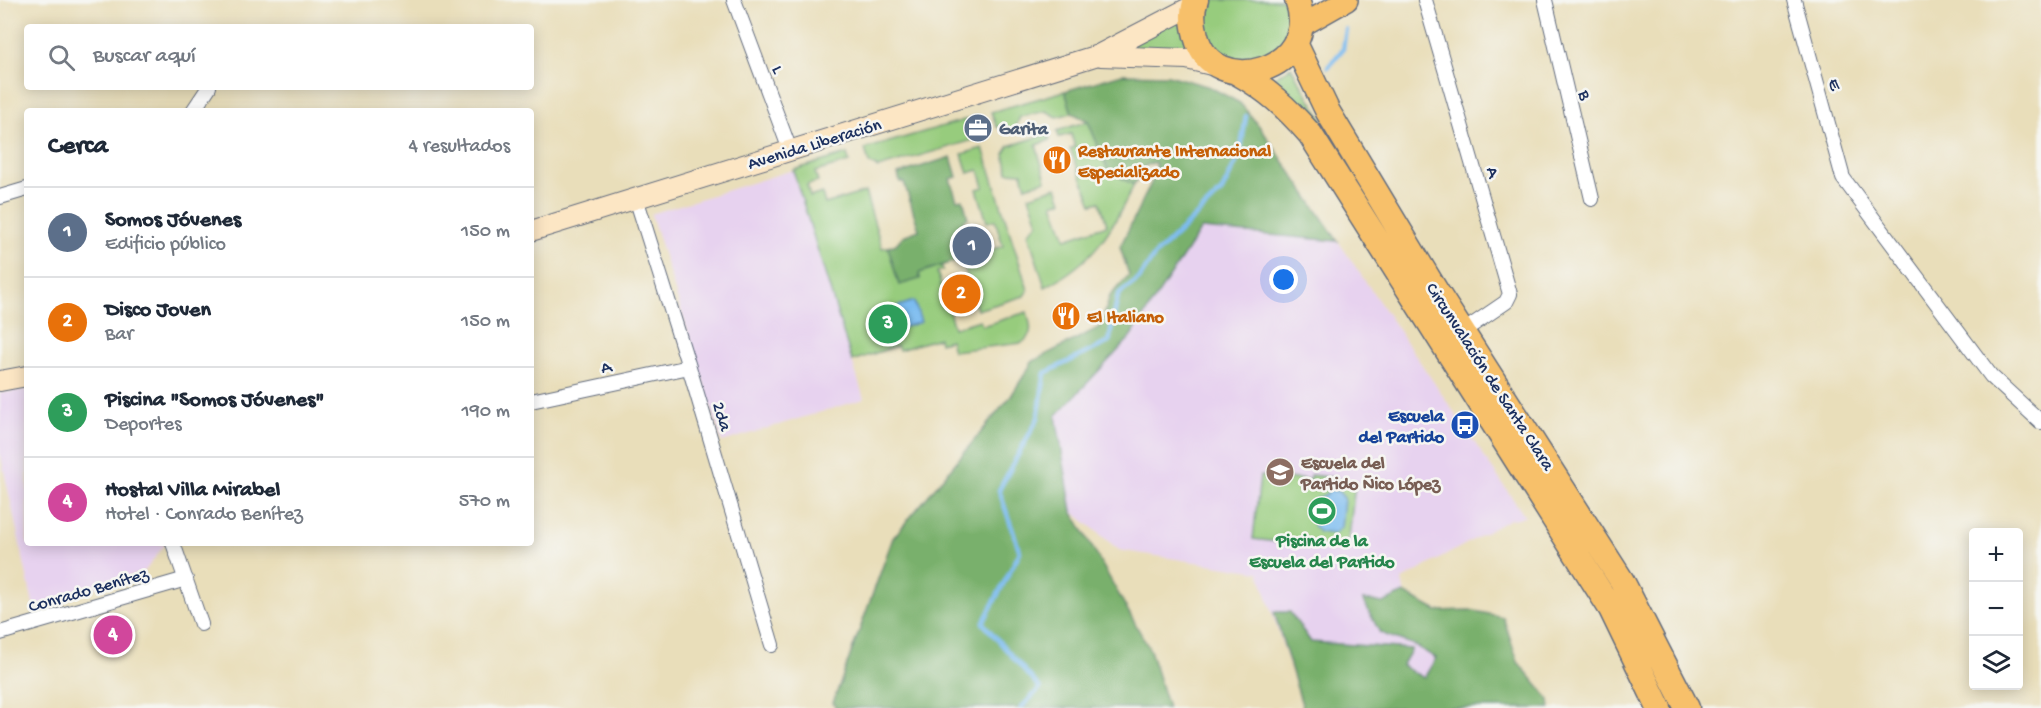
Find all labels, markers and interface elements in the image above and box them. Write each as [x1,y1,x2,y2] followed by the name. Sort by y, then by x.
[24,24,534,90] search box
[45,41,78,74] icon: search
[93,44,196,70] text: Buscar aquí
[766,63,788,78] street label: L
[1822,77,1845,94] street label: E
[1572,88,1595,103] street label: B
[962,112,994,144] office icon: Garita
[745,115,885,176] street label: Avenida Liberación
[999,120,1049,141] place label: Garita
[48,132,108,163] text: Cerca
[409,136,510,159] text: 4 resultados
[1077,142,1271,184] place label: Restaurante Internacional Especializado
[1041,144,1073,176] restaurant icon: Restaurante Internacional Especializado
[1480,165,1504,182] street label: A
[105,208,241,234] text: Somos Jóvenes
[63,221,72,244] text: 1
[461,221,510,244] text: 150 m
[952,224,992,268] pin: 1
[105,234,226,257] text: Edificio público
[1269,265,1298,294] your location
[942,272,980,316] pin: 2
[1420,279,1558,476] street label: Circunvalación de Santa Clara
[105,298,211,324] text: Disco Joven
[1050,300,1082,332] restaurant icon: El Italiano
[868,302,908,346] pin: 3
[1087,308,1165,329] place label: El Italiano
[63,311,72,334] text: 2
[461,311,510,334] text: 150 m
[105,324,133,347] text: Bar
[599,357,615,380] street label: A
[105,388,324,414] text: Piscina "Somos Jóvenes"
[706,400,735,435] street label: 2da
[62,401,73,424] text: 3
[462,401,510,424] text: 190 m
[1359,407,1445,449] place label: Escuela del Partido
[1449,409,1481,441] bus stop icon: Escuela del Partido
[105,414,182,437] text: Deportes
[1300,454,1441,496] place label: Escuela del Partido Ñico López
[1264,456,1296,488] school or university icon: Escuela del Partido Ñico López
[105,478,280,504] text: Hostal Villa Mirabel
[63,491,72,514] text: 4
[459,491,510,514] text: 570 m
[1306,495,1338,527] sports icon: Piscina de la Escuela del Partido
[105,504,303,527] text: Hotel · Conrado Benítez
[1969,528,2023,690] map controls
[1969,528,2023,582] button: +
[1249,532,1395,574] place label: Piscina de la Escuela del Partido
[26,564,152,619] street label: Conrado Benítez
[1969,582,2023,636] button: −
[94,612,132,658] pin: 4
[1969,636,2023,690] button: layers

